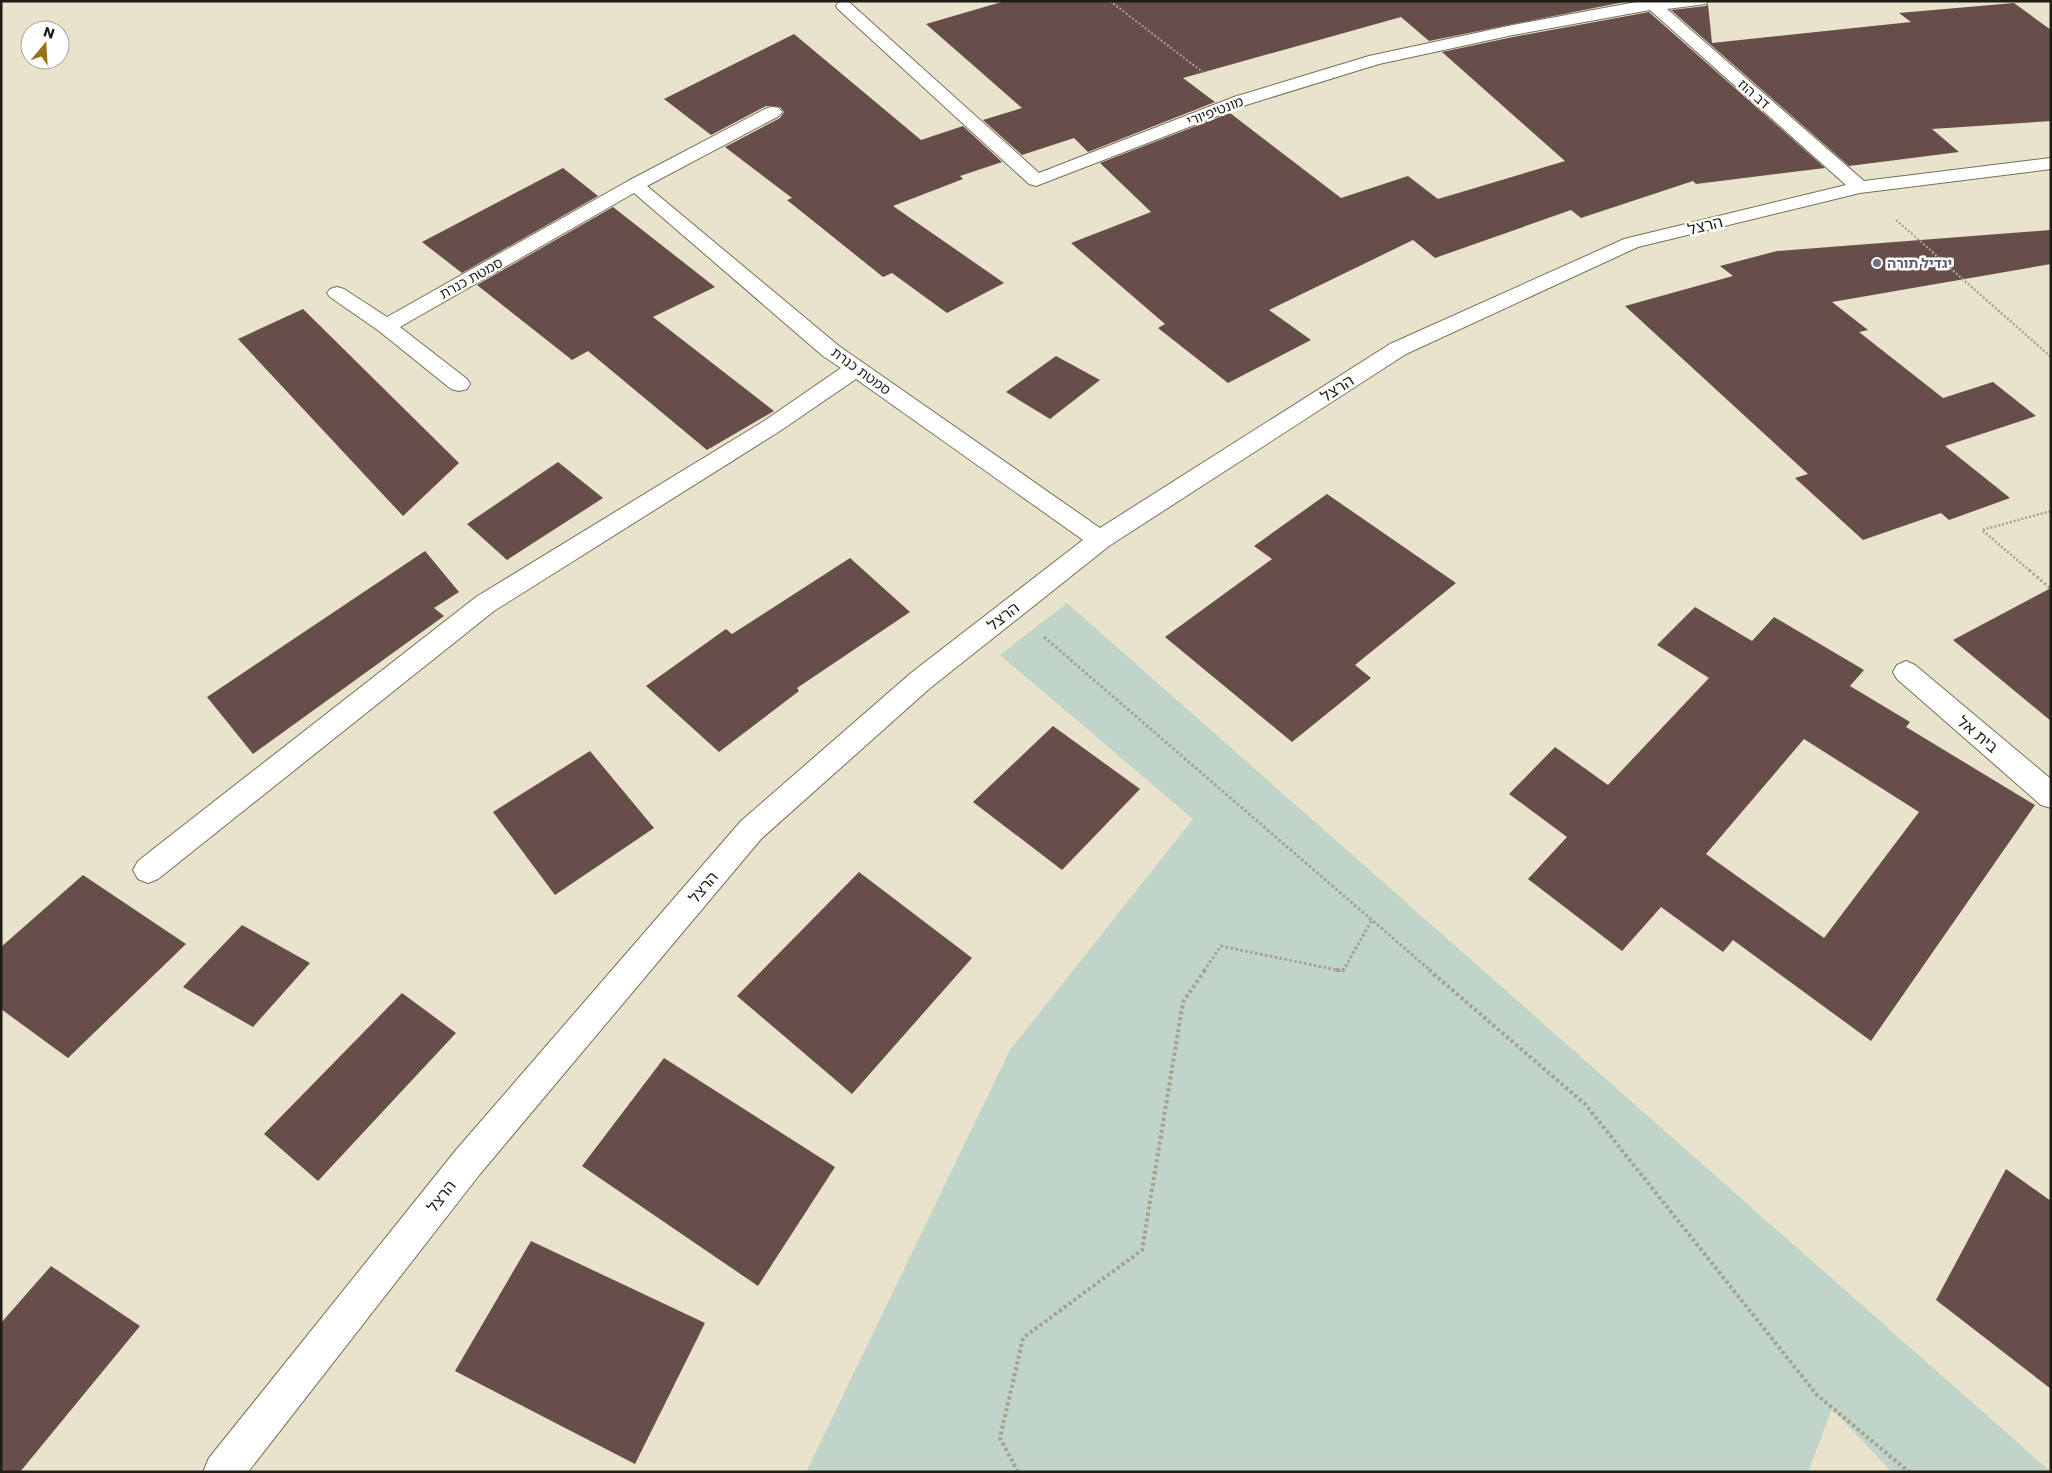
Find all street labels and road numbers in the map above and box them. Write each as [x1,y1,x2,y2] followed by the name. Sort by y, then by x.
[1734,75,1775,114] street label: דב הוז
[1184,91,1246,131] street label: מונטיפיורי
[1685,210,1725,241] street label: הרצל
[436,252,506,304] street label: סמטת כנרת
[827,342,895,400] street label: סמטת כנרת
[1316,369,1358,408] street label: הרצל
[982,596,1024,636] street label: הרצל
[1952,710,2003,758] street label: בית אל
[683,866,724,908] street label: הרצל
[421,1175,461,1217] street label: הרצל

